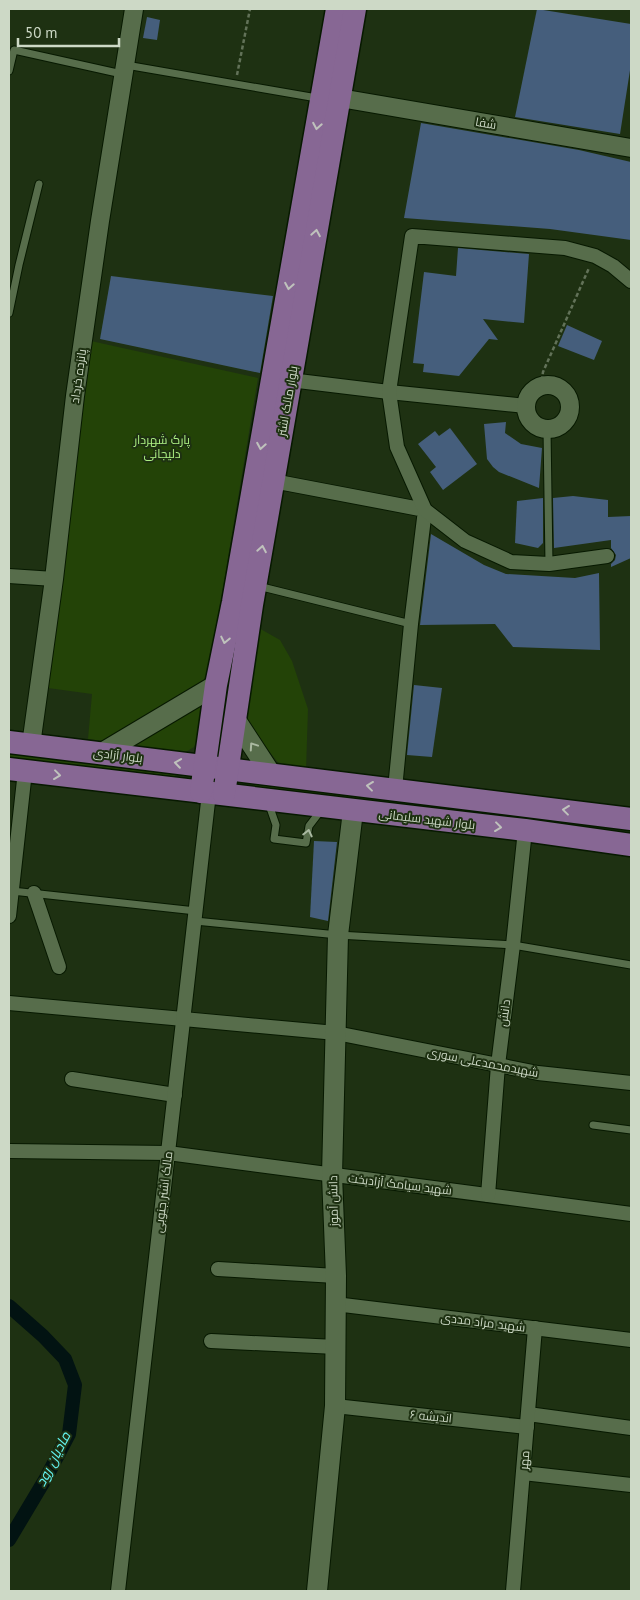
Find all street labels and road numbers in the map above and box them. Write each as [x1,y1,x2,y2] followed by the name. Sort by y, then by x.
[474,114,498,132] street label: شفا
[67,347,91,404] street label: پانزده خرداد
[273,365,301,438] street label: بلوار مالک اشتر
[92,745,144,765] street label: بلوار آزادی
[378,806,476,832] street label: بلوار شهید سلیمانی
[495,998,513,1027] street label: دانش
[426,1044,540,1080] street label: شهیدمحمدعلی سوری
[151,1150,175,1234] street label: مالک اشتر جنوبی
[347,1170,453,1198] street label: شهید سیامک آزادبخت
[325,1175,341,1228] street label: دانش آموز
[440,1309,526,1335] street label: شهید مراد مددی
[409,1406,453,1426] street label: اندیشه ۶
[516,1450,532,1471] street label: مهر

